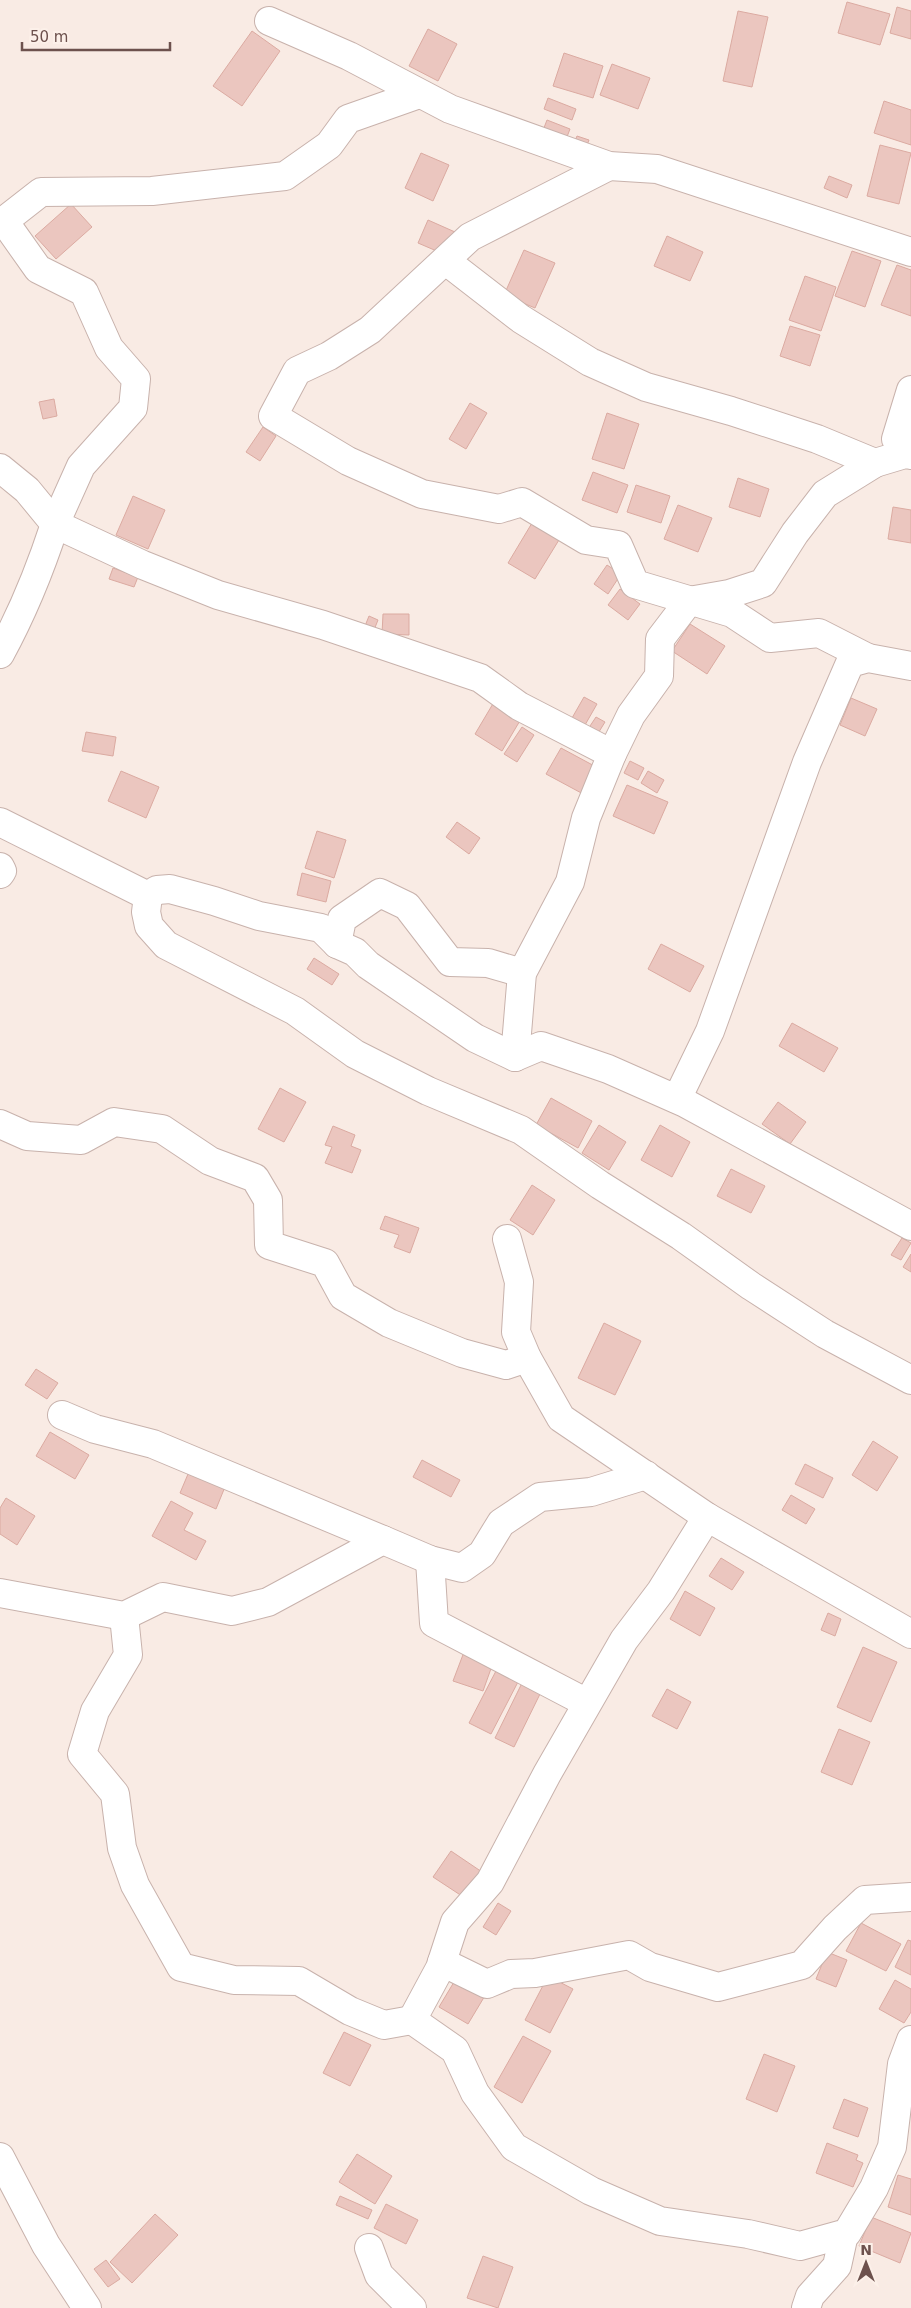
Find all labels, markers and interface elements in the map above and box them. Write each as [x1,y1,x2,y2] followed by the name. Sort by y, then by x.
[22,20,170,52] scale bar
[30,28,68,46] text: 50 m
[841,2238,891,2288] north arrow
[860,2242,872,2258] text: N

